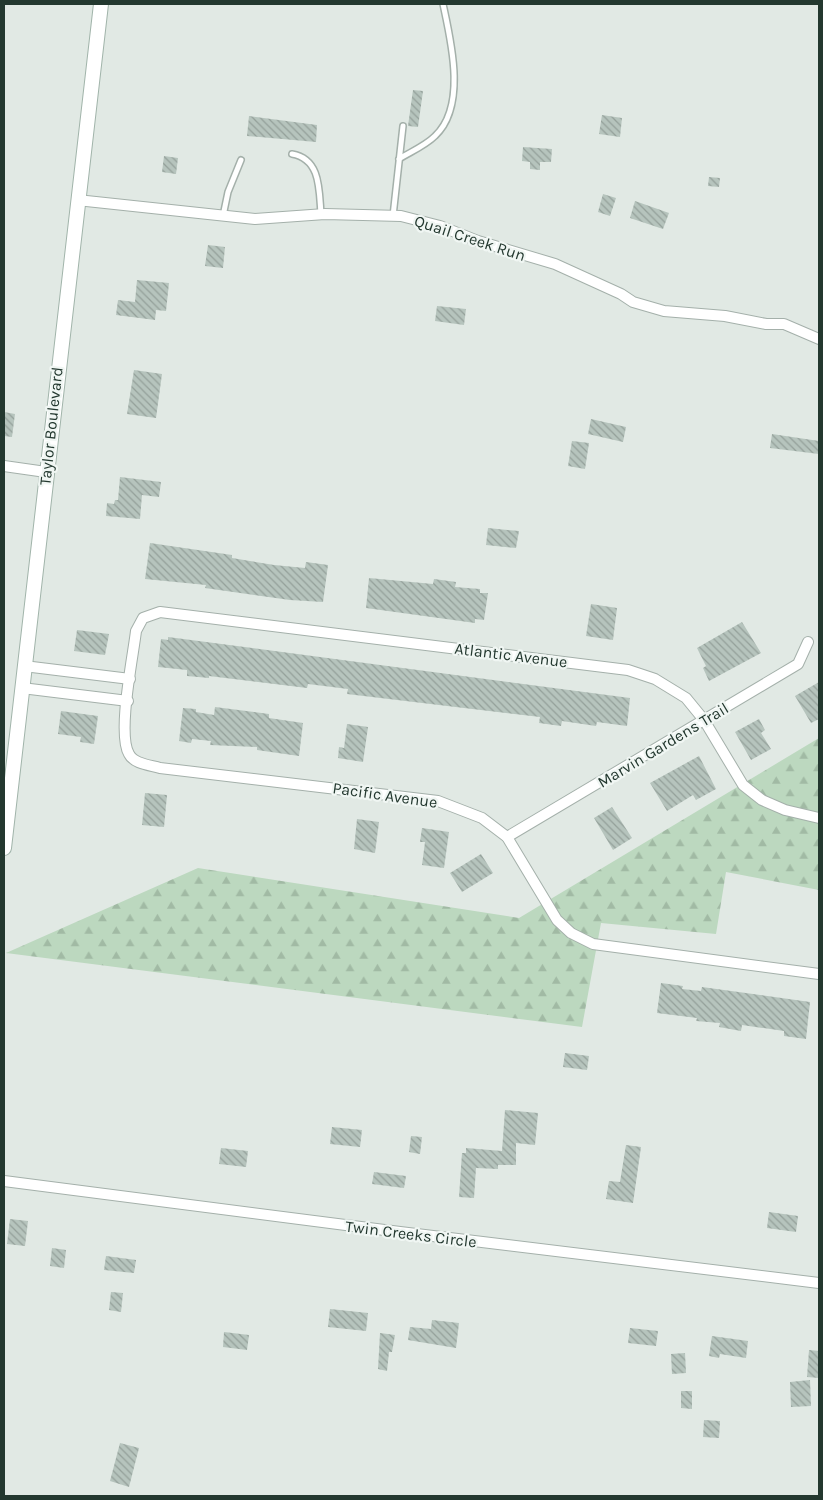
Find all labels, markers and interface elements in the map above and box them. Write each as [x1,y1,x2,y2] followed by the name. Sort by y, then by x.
[412,211,528,265] street label: Quail Creek Run
[35,366,67,486] street label: Taylor Boulevard
[453,639,569,671] street label: Atlantic Avenue
[594,698,732,792] street label: Marvin Gardens Trail
[331,778,439,812] street label: Pacific Avenue
[344,1217,478,1251] street label: Twin Creeks Circle

